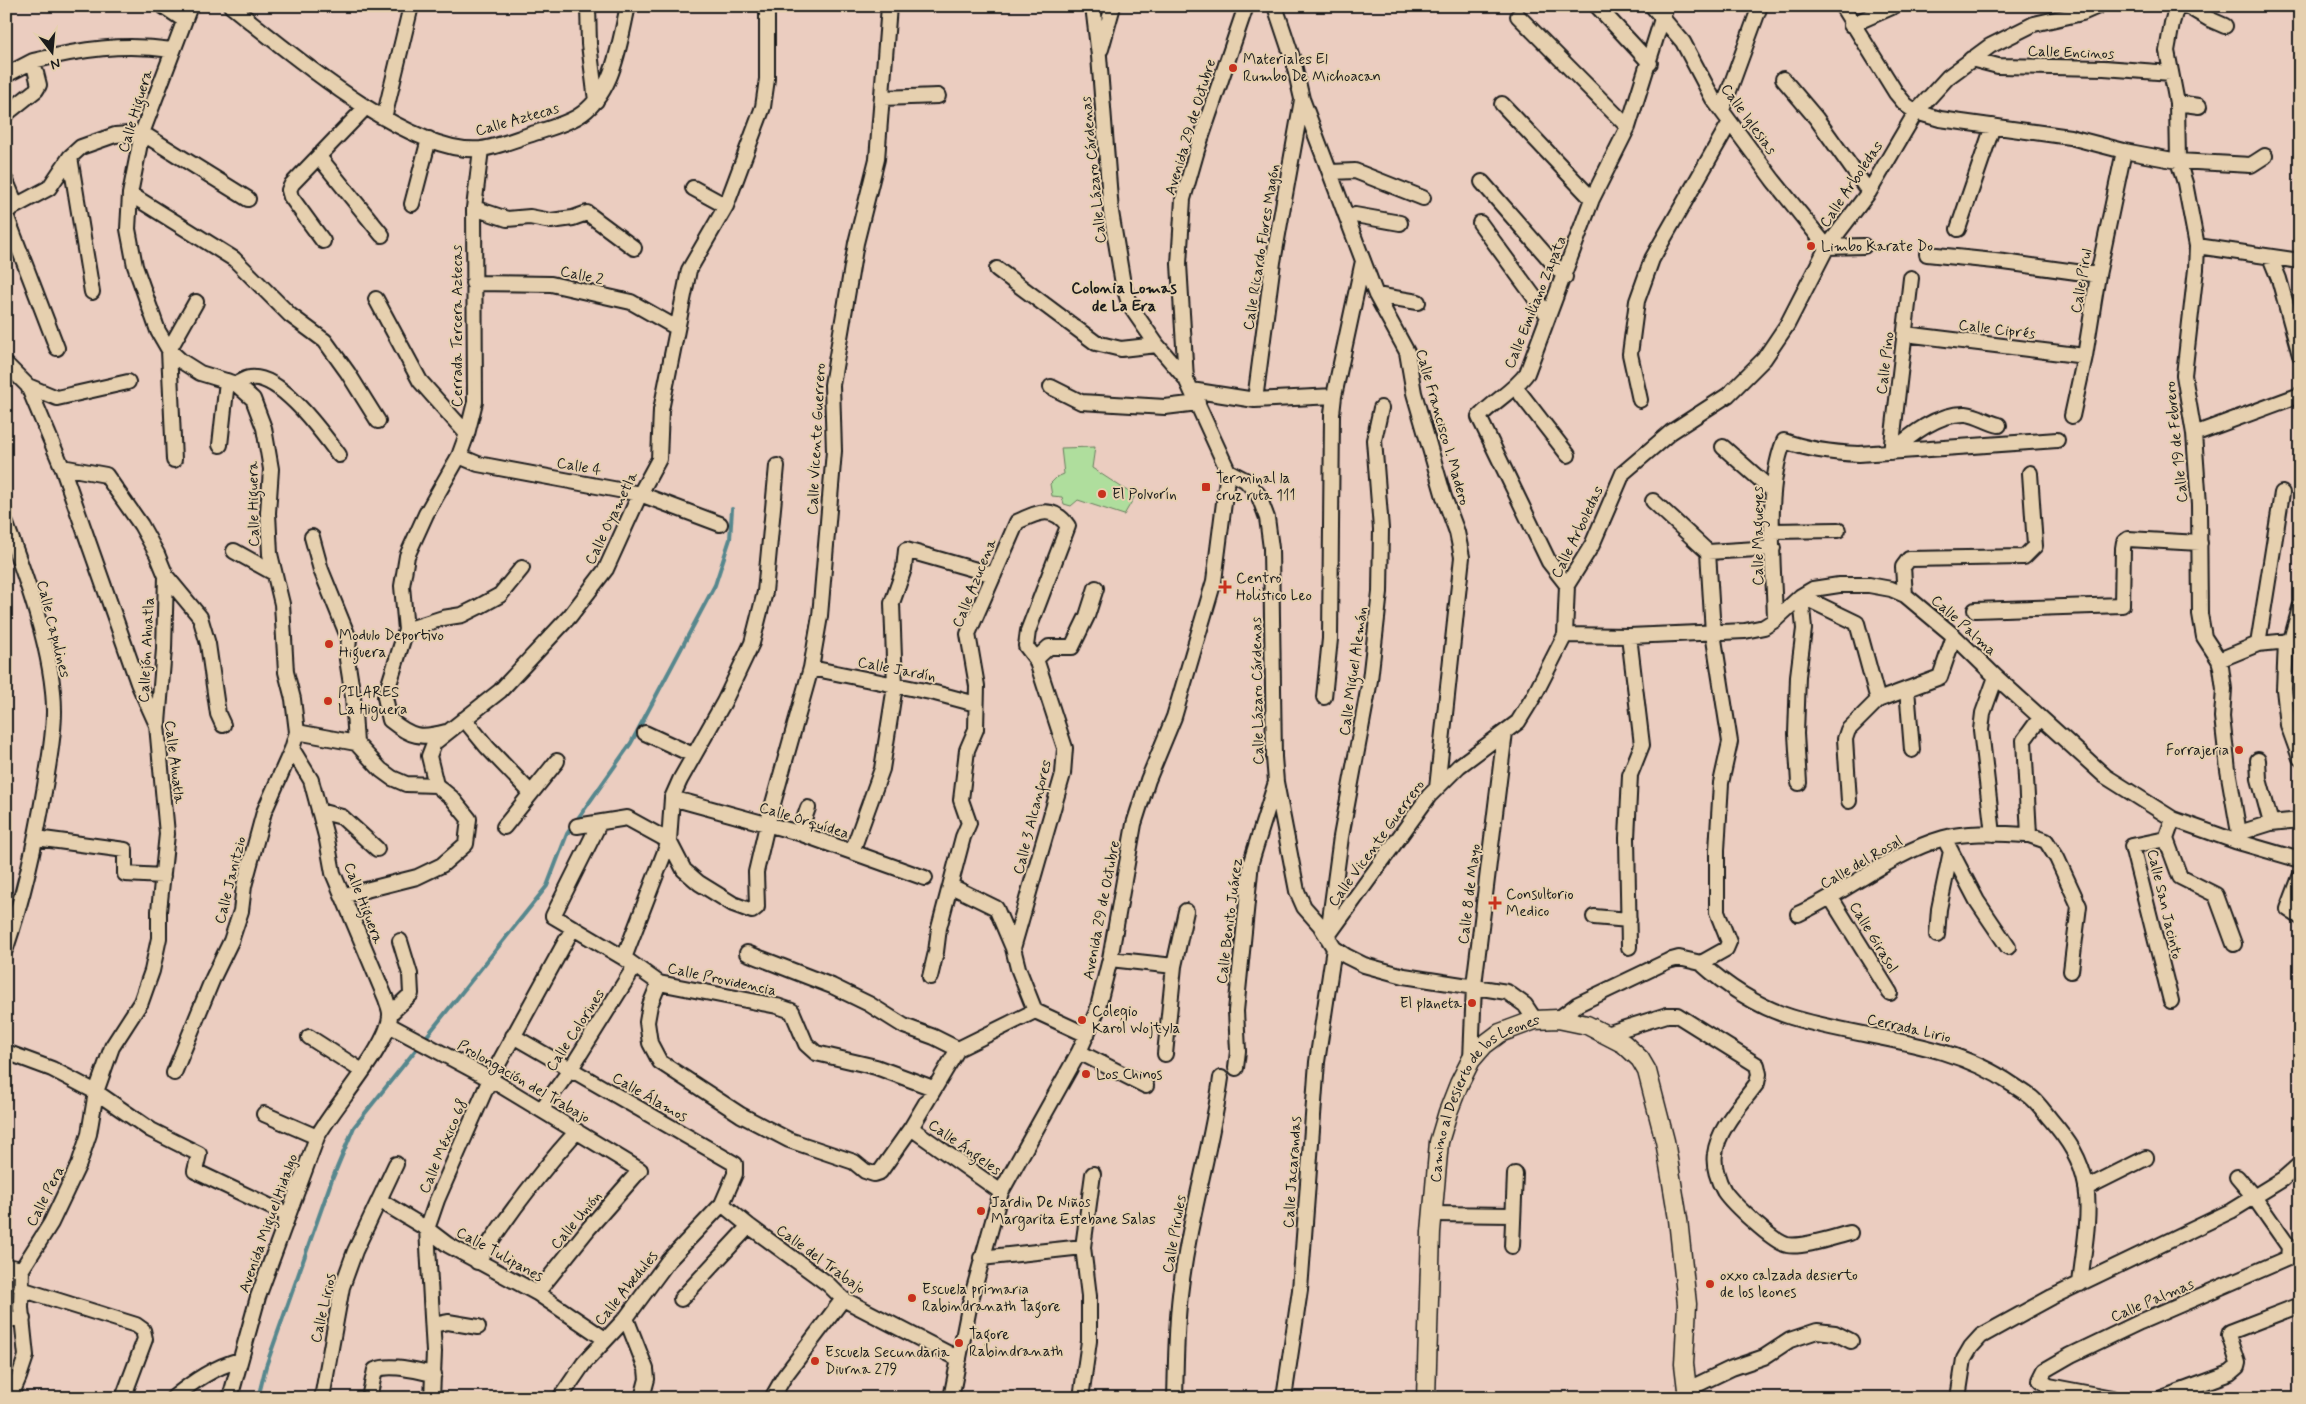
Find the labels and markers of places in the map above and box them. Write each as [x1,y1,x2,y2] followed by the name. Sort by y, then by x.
[1243,50,1381,87] place label: Materiales El Rumbo De Michoacan
[1227,62,1239,74] marker: Materiales El Rumbo De Michoacan
[1821,237,1933,257] place label: Limbo Karate Do
[1805,240,1817,252] marker: Limbo Karate Do
[1216,469,1295,506] place label: Terminal la cruz ruta 111
[1200,481,1212,493] marker: Terminal la cruz ruta 111
[1112,485,1177,505] place label: El Polvorín
[1096,488,1108,500] marker: El Polvorín
[1236,569,1312,606] place label: Centro Holistico Leo
[1218,580,1232,594] marker: Centro Holistico Leo
[339,626,444,664] place label: Modulo Deportivo Higuera
[323,638,335,650] marker: Modulo Deportivo Higuera
[338,683,407,721] place label: PILARES La Higuera
[322,695,334,707] marker: PILARES La Higuera
[2166,741,2229,761] place label: Forrajeria
[2233,744,2245,756] marker: Forrajeria
[1506,885,1574,922] place label: Consultorio Medico
[1488,896,1502,910] marker: Consultorio Medico
[1400,994,1463,1014] place label: El planeta
[1466,997,1478,1009] marker: El planeta
[1092,1002,1181,1039] place label: Colegio Karol Wojtyla
[1076,1014,1088,1026] marker: Colegio Karol Wojtyla
[1096,1065,1163,1085] place label: Los Chinos
[1080,1068,1092,1080] marker: Los Chinos
[991,1193,1156,1231] place label: Jardin De Niños Margarita Estebane Salas
[975,1205,987,1217] marker: Jardin De Niños Margarita Estebane Salas
[1720,1266,1858,1303] place label: oxxo calzada desierto de los leones
[1704,1278,1716,1290] marker: oxxo calzada desierto de los leones
[922,1280,1061,1318] place label: Escuela primaria Rabindranath Tagore
[906,1292,918,1304] marker: Escuela primaria Rabindranath Tagore
[969,1325,1063,1362] place label: Tagore Rabindranath
[953,1337,965,1349] marker: Tagore Rabindranath
[825,1343,950,1380] place label: Escuela Secundaria Diurna 279
[809,1355,821,1367] marker: Escuela Secundaria Diurna 279

